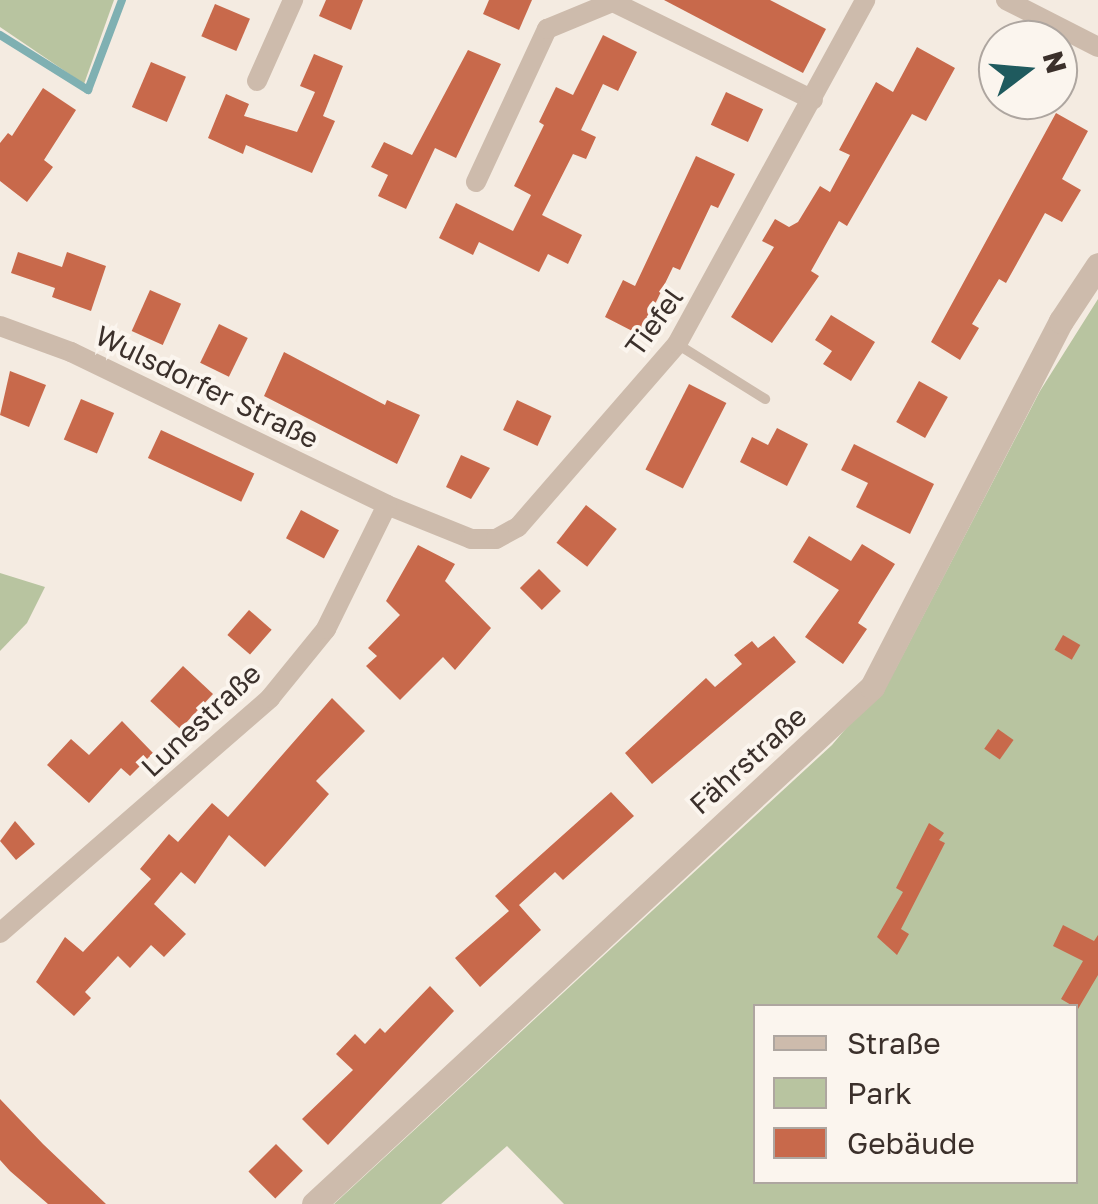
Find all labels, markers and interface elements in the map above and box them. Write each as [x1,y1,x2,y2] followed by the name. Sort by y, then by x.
[978,20,1078,120] north arrow
[1037,47,1074,77] text: N
[618,281,690,363] street label: Tiefel
[90,318,324,456] street label: Wulsdorfer Straße
[134,656,268,784] street label: Lunestraße
[683,699,813,821] street label: Fährstraße
[753,1004,1078,1184] legend
[847,1025,941,1061] text: Straße
[847,1075,912,1111] text: Park
[847,1125,975,1161] text: Gebäude

